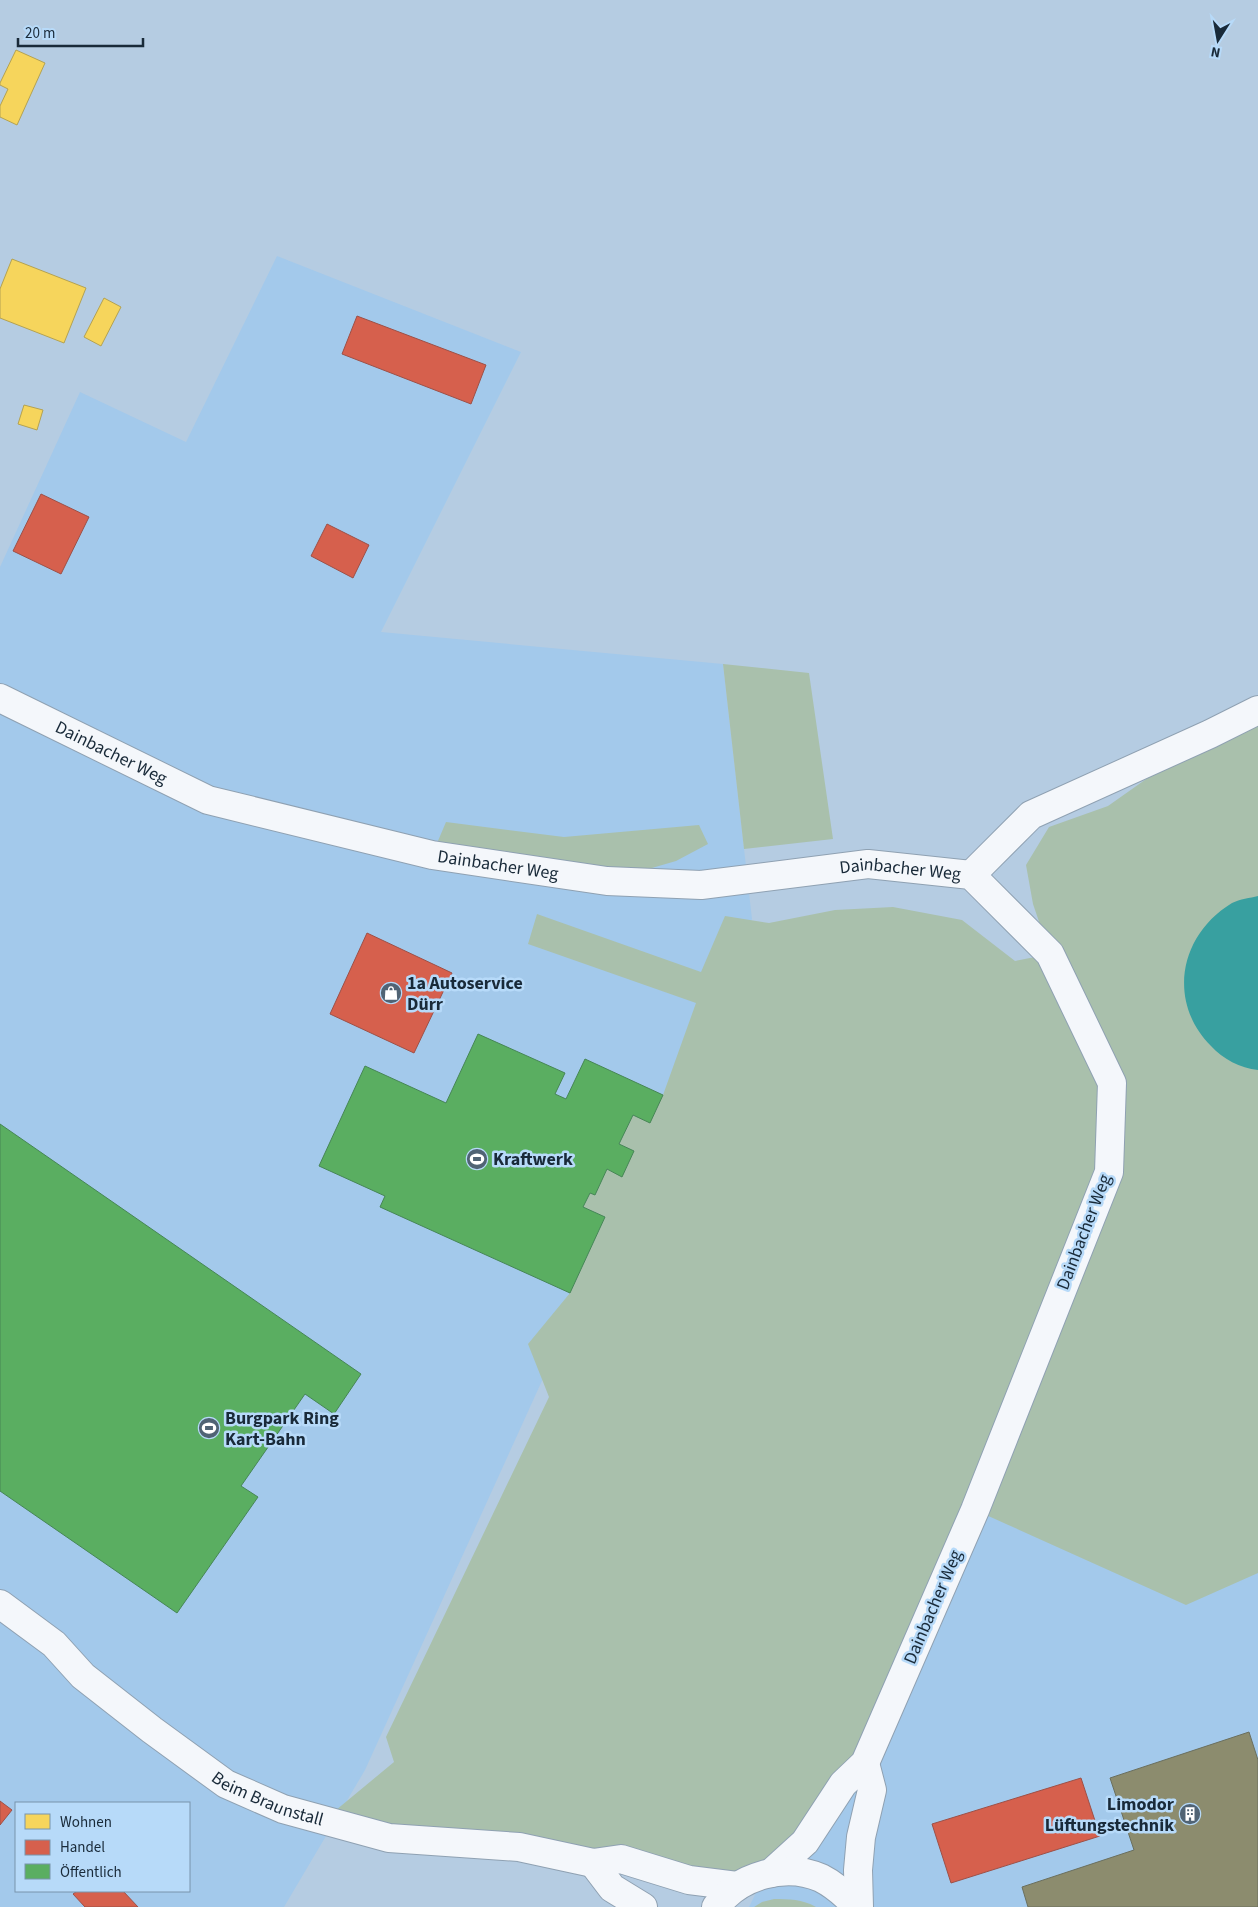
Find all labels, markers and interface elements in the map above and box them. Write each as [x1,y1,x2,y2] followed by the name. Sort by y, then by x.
[18,15,142,47] scale bar
[1193,15,1243,65] north arrow
[25,23,55,44] text: 20 m
[1209,41,1222,62] text: N
[51,715,172,791] street label: Dainbacher Weg
[436,843,560,886] street label: Dainbacher Weg
[838,851,962,886] street label: Dainbacher Weg
[407,971,523,1017] place label: 1a Autoservice Dürr
[379,981,403,1005] shop icon: 1a Autoservice Dürr
[465,1147,489,1171] sports icon: Kraftwerk
[493,1147,573,1172] place label: Kraftwerk
[1050,1171,1118,1293] street label: Dainbacher Weg
[225,1406,339,1452] place label: Burgpark Ring Kart-Bahn
[197,1416,221,1440] sports icon: Burgpark Ring Kart-Bahn
[898,1546,968,1668] street label: Dainbacher Weg
[206,1765,326,1832] street label: Beim Braunstall
[1045,1792,1175,1838] place label: Limodor Lüftungstechnik
[15,1802,190,1892] legend
[1178,1802,1202,1826] building icon: Limodor Lüftungstechnik
[60,1812,112,1833] text: Wohnen
[60,1837,105,1858] text: Handel
[60,1862,122,1883] text: Öffentlich

